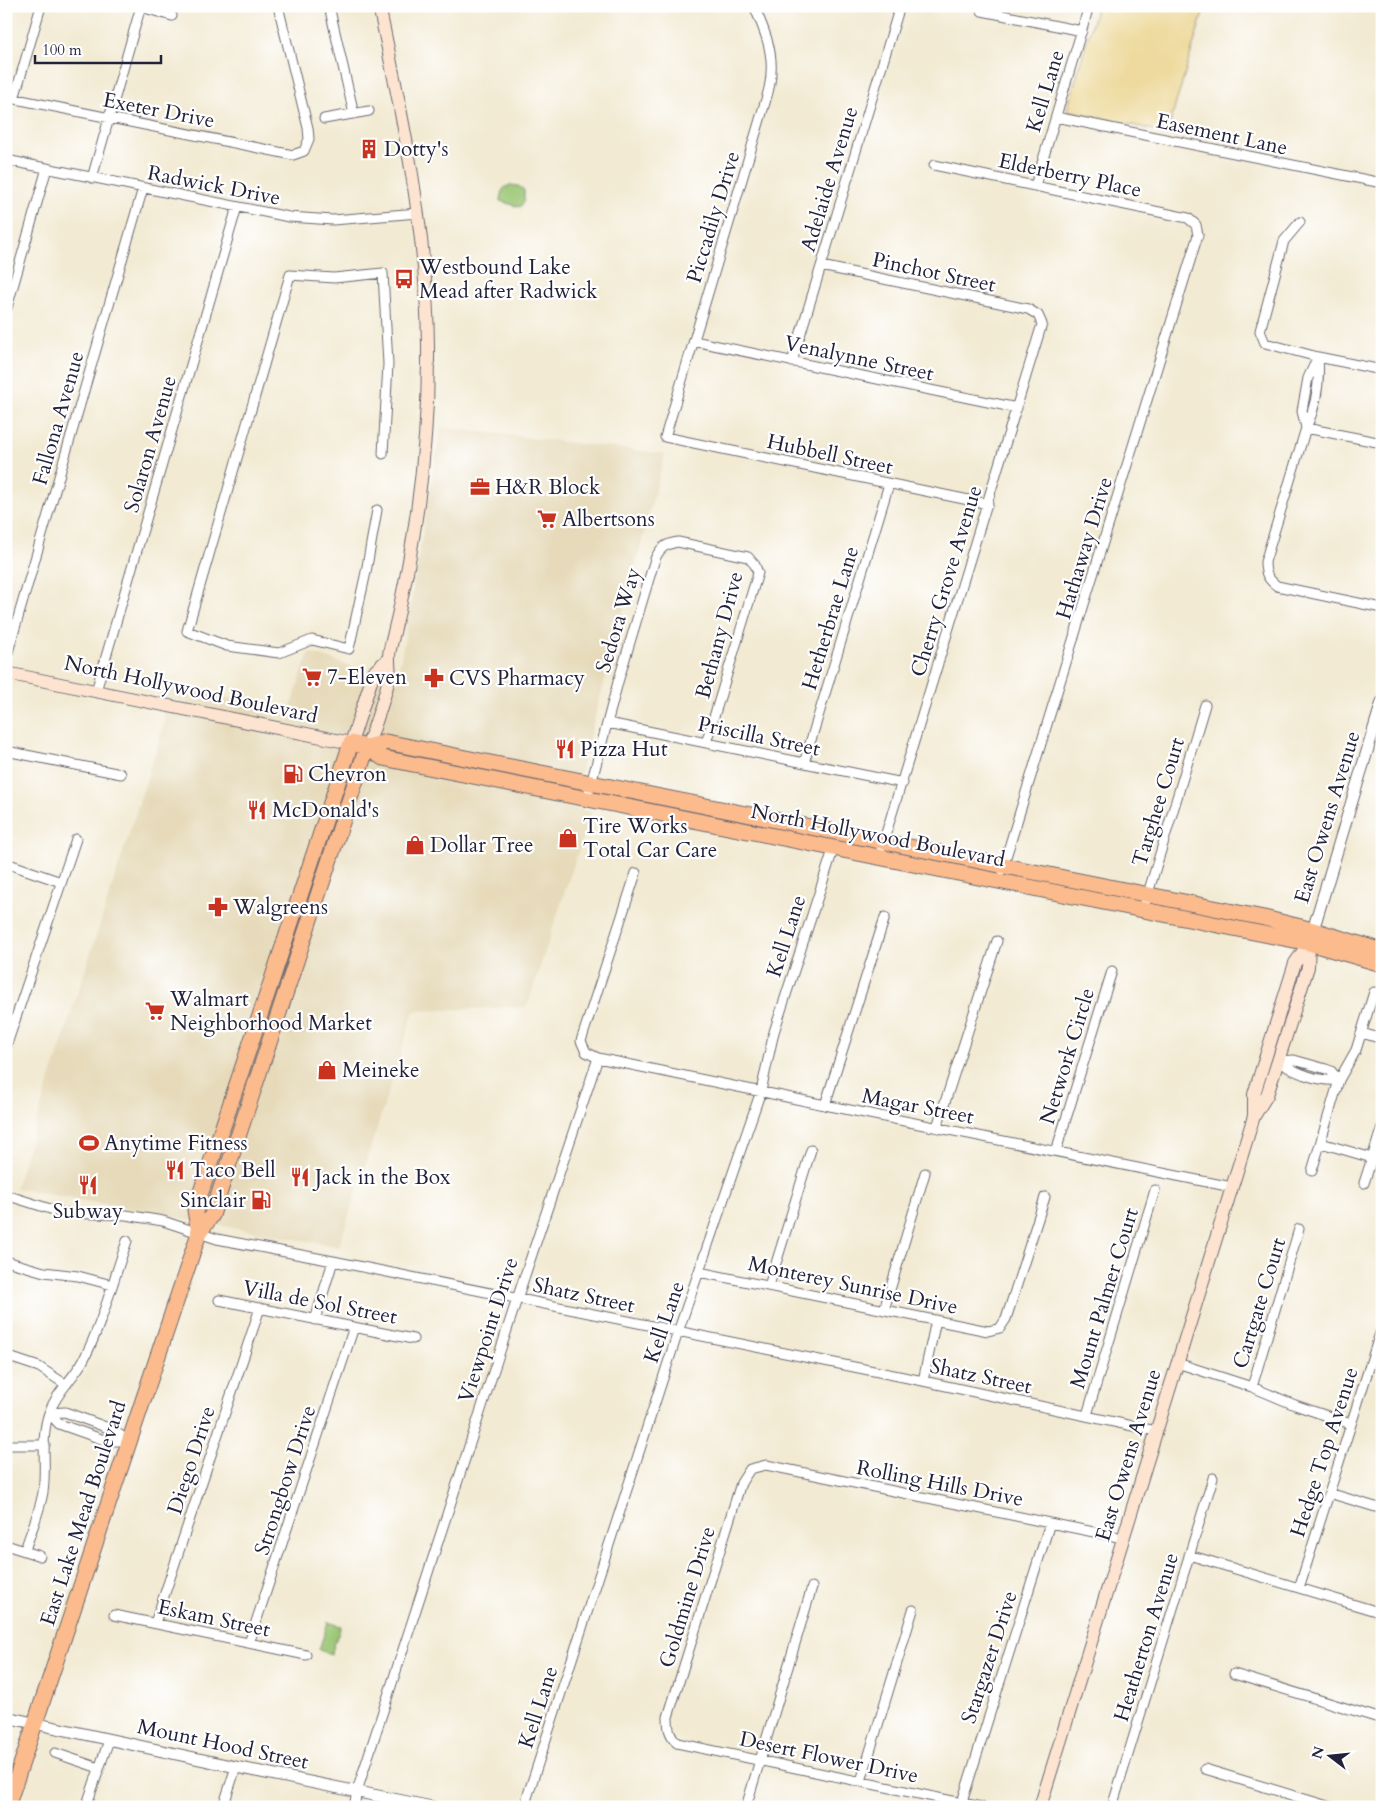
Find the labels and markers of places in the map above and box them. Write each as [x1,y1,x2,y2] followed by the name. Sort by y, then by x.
[384,135,449,164] place label: Dotty's
[358,138,380,160] building icon: Dotty's
[418,253,598,306] place label: Westbound Lake Mead after Radwick
[393,268,415,290] bus stop icon: Westbound Lake Mead after Radwick
[495,473,601,502] place label: H&R Block
[469,476,491,498] office icon: H&R Block
[562,505,655,534] place label: Albertsons
[536,508,558,530] supermarket icon: Albertsons
[327,663,407,692] place label: 7-Eleven
[449,664,585,693] place label: CVS Pharmacy
[301,666,323,688] supermarket icon: 7-Eleven
[423,667,445,689] pharmacy icon: CVS Pharmacy
[580,735,668,764] place label: Pizza Hut
[554,738,576,760] restaurant icon: Pizza Hut
[308,760,387,789] place label: Chevron
[282,763,304,785] fuel station icon: Chevron
[272,796,379,825] place label: McDonald's
[246,799,268,821] restaurant icon: McDonald's
[583,812,717,865] place label: Tire Works Total Car Care
[557,827,579,849] shop icon: Tire Works Total Car Care
[430,831,534,860] place label: Dollar Tree
[404,834,426,856] shop icon: Dollar Tree
[232,893,328,922] place label: Walgreens
[207,896,229,918] pharmacy icon: Walgreens
[169,985,372,1038] place label: Walmart Neighborhood Market
[144,1000,166,1022] supermarket icon: Walmart Neighborhood Market
[342,1056,419,1085] place label: Meineke
[316,1059,338,1081] shop icon: Meineke
[104,1129,247,1158] place label: Anytime Fitness
[78,1132,100,1154] sports icon: Anytime Fitness
[190,1156,276,1185] place label: Taco Bell
[164,1159,186,1181] restaurant icon: Taco Bell
[312,1163,451,1192] place label: Jack in the Box
[289,1166,311,1188] restaurant icon: Jack in the Box
[77,1174,99,1196] restaurant icon: Subway
[180,1186,246,1215] place label: Sinclair
[250,1189,272,1211] fuel station icon: Sinclair
[53,1197,123,1226] place label: Subway

